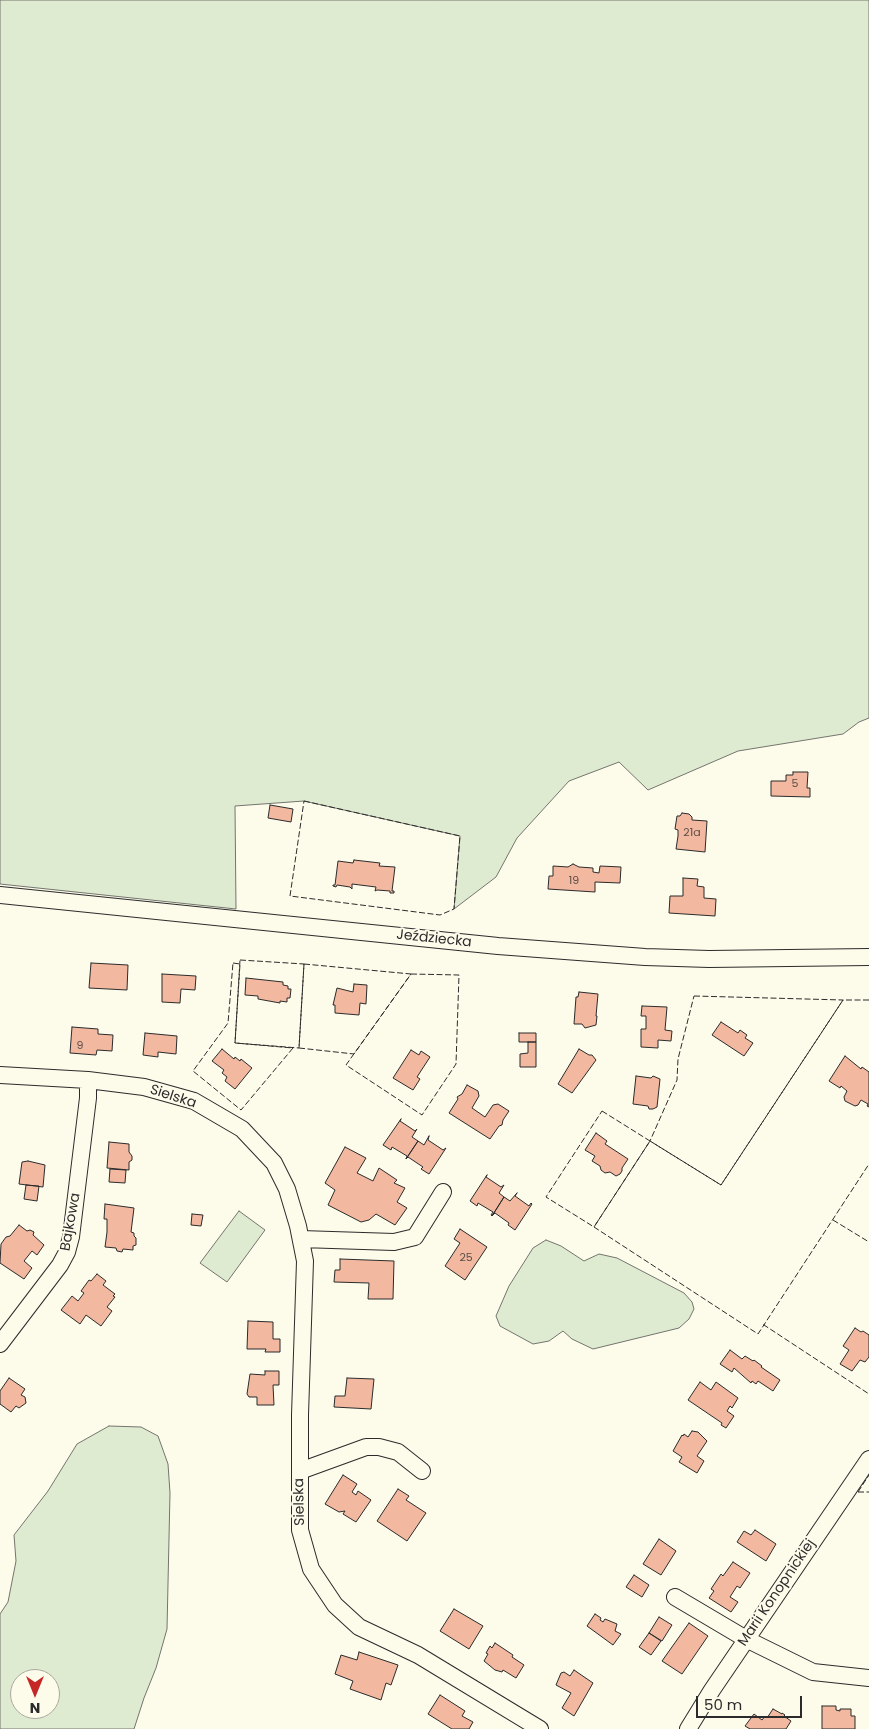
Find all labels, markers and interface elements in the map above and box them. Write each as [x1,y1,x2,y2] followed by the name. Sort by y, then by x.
[792,777,798,791] house number: 5
[683,826,701,840] house number: 21a
[569,874,579,888] house number: 19
[396,927,472,951] street label: Jeździecka
[77,1039,83,1053] house number: 9
[148,1082,198,1112] street label: Sielska
[58,1192,84,1252] street label: Bajkowa
[459,1251,473,1265] house number: 25
[291,1478,309,1526] street label: Sielska
[735,1536,819,1650] street label: Marii Konopnickiej
[10,1669,60,1719] north arrow
[699,1686,805,1718] scale bar
[704,1694,742,1715] text: 50 m
[30,1698,40,1718] text: N

